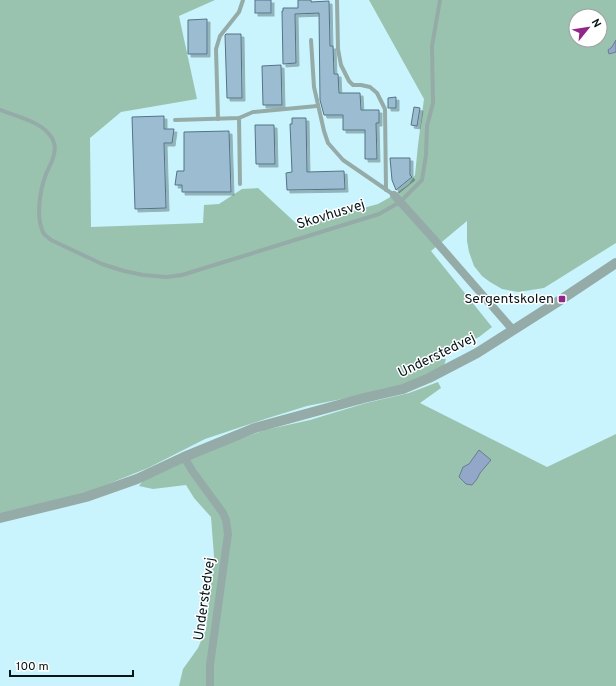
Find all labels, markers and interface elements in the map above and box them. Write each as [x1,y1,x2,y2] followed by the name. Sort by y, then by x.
[568,8,608,48] north arrow
[588,17,604,30] text: N
[295,197,367,233] street label: Skovhusvej
[464,291,554,308] place label: Sergentskolen
[557,294,567,304] marker: Sergentskolen
[396,330,478,382] street label: Understedvej
[191,556,219,642] street label: Understedvej
[10,652,133,678] scale bar
[16,659,49,675] text: 100 m

